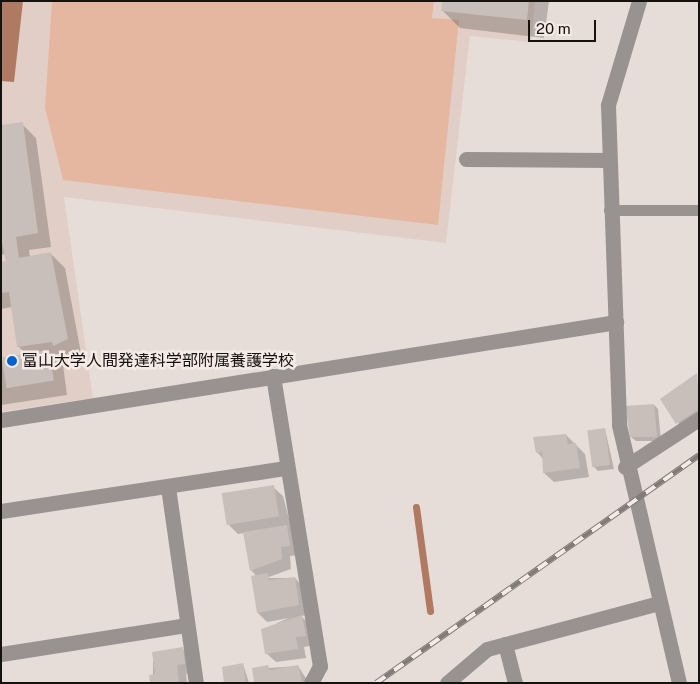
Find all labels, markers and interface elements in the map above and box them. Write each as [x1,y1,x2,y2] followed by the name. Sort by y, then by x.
[530,10,598,42] scale bar
[536,20,571,37] text: 20 m
[22,351,294,371] place label: 富山大学人間発達科学部附属養護学校
[6,355,18,367] marker: 富山大学人間発達科学部附属養護学校

